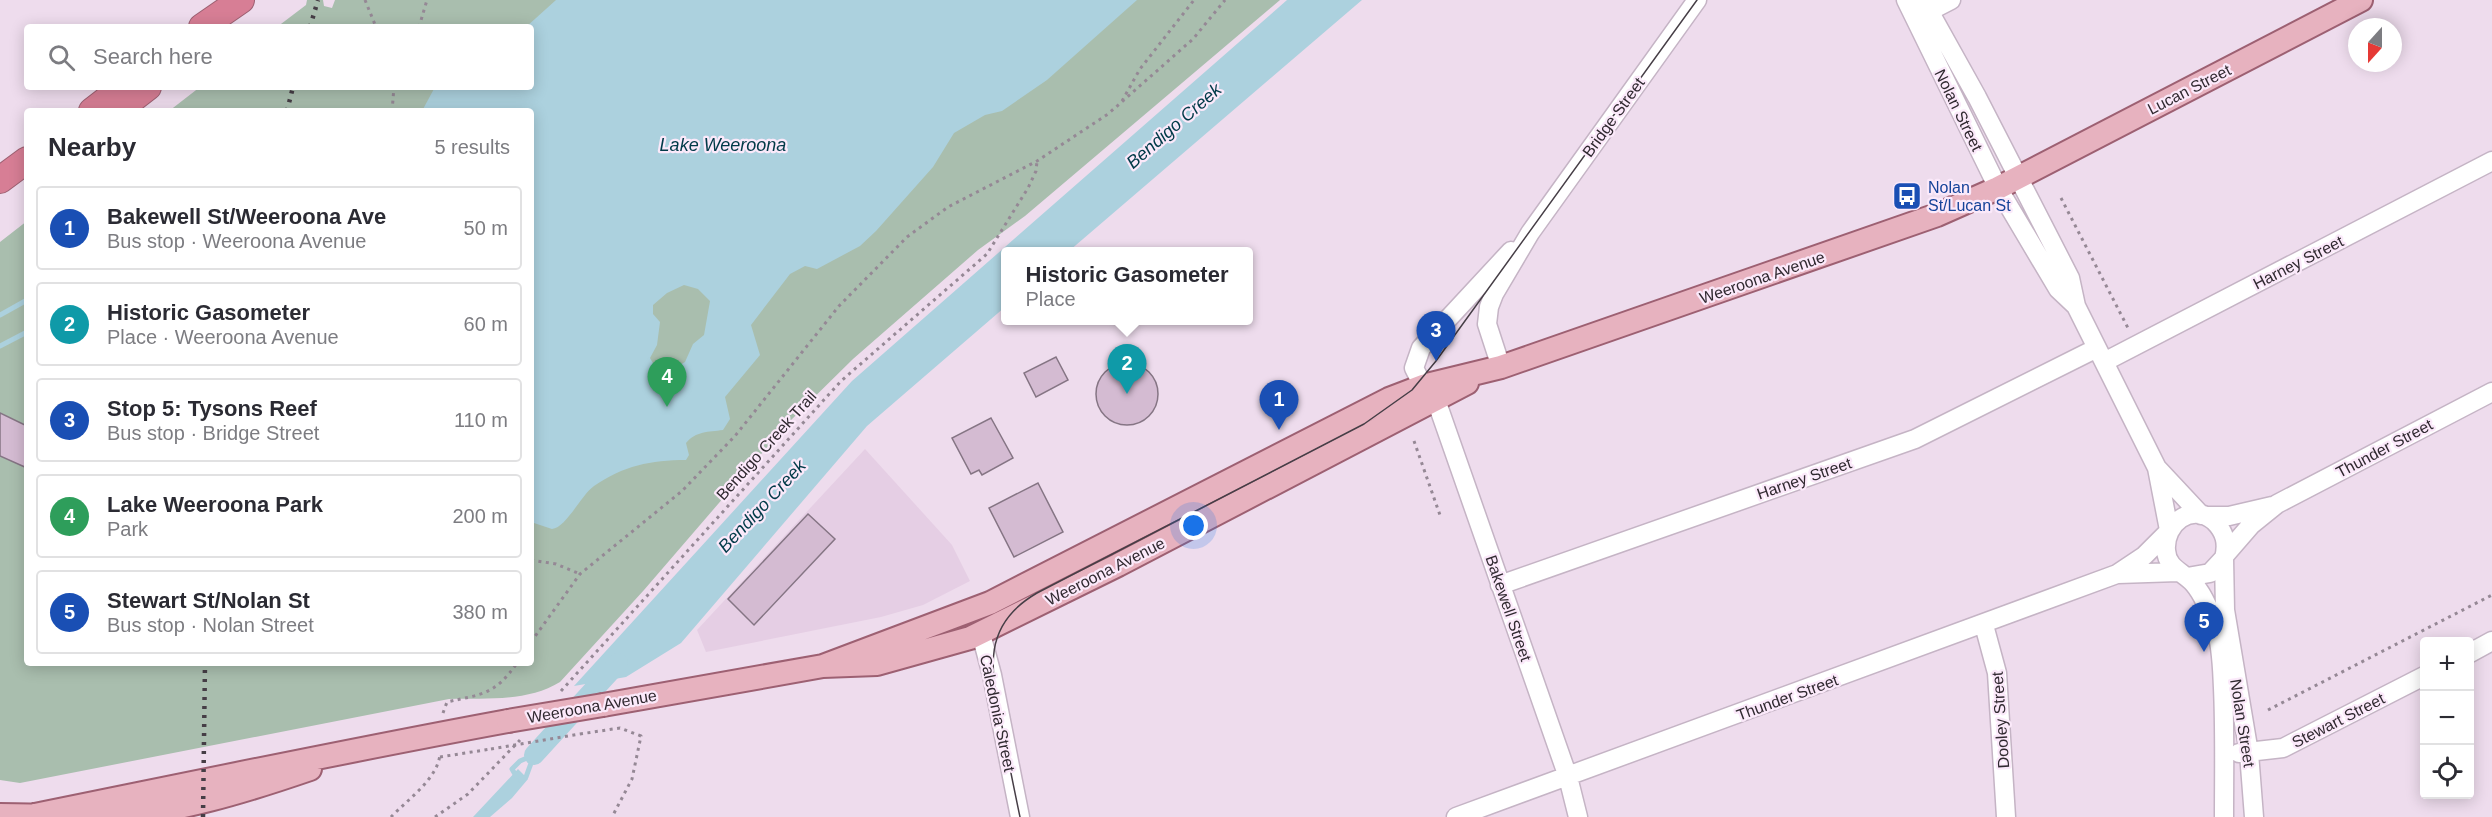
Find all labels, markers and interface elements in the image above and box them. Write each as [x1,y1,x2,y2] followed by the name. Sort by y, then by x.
[2348,18,2402,72] north arrow
[24,24,534,90] search box
[45,41,78,74] icon: search
[93,44,213,69] text: Search here
[2145,61,2234,118] street label: Lucan Street
[1931,67,1986,154] street label: Nolan Street
[1579,74,1648,160] street label: Bridge Street
[1123,79,1226,173] water label: Bendigo Creek
[48,132,136,162] text: Nearby
[660,135,786,155] water label: Lake Weeroona
[434,136,510,158] text: 5 results
[1928,179,2011,214] place label: Nolan St/Lucan St
[1891,180,1923,212] bus stop icon: Nolan St/Lucan St
[107,204,386,229] text: Bakewell St/Weeroona Ave
[64,217,75,239] text: 1
[464,217,508,239] text: 50 m
[107,230,366,252] text: Bus stop · Weeroona Avenue
[2250,232,2347,292] street label: Harney Street
[1001,247,1253,325] popup
[1697,248,1827,307] street label: Weeroona Avenue
[1026,262,1228,287] text: Historic Gasometer
[1026,288,1076,310] text: Place
[107,300,310,325] text: Historic Gasometer
[1416,312,1456,361] pin: 3
[64,313,75,335] text: 2
[464,313,508,335] text: 60 m
[107,326,339,348] text: Place · Weeroona Avenue
[1108,344,1146,394] pin: 2
[648,358,686,407] pin: 4
[1260,380,1298,430] pin: 1
[712,386,820,504] street label: Bendigo Creek Trail
[107,396,317,421] text: Stop 5: Tysons Reef
[64,409,75,431] text: 3
[454,409,508,431] text: 110 m
[2333,416,2436,481] street label: Thunder Street
[107,422,319,444] text: Bus stop · Bridge Street
[1755,454,1854,503] street label: Harney Street
[713,455,811,557] water label: Bendigo Creek
[107,492,323,517] text: Lake Weeroona Park
[64,505,75,527] text: 4
[452,505,508,527] text: 200 m
[1179,511,1208,540] your location
[107,518,148,540] text: Park
[1043,534,1168,609] street label: Weeroona Avenue
[1482,553,1535,664] street label: Bakewell Street
[107,588,310,613] text: Stewart St/Nolan St
[64,601,75,623] text: 5
[452,601,508,623] text: 380 m
[2184,602,2224,652] pin: 5
[107,614,314,636] text: Bus stop · Nolan Street
[2420,637,2474,799] map controls
[2420,637,2474,691] button: +
[977,653,1018,774] street label: Caledonia Street
[1989,670,2012,769] street label: Dooley Street
[1734,671,1841,724] street label: Thunder Street
[2227,678,2258,769] street label: Nolan Street
[526,687,658,726] street label: Weeroona Avenue
[2289,690,2388,751] street label: Stewart Street
[2420,691,2474,745] button: −
[2420,745,2474,799] button: locate

